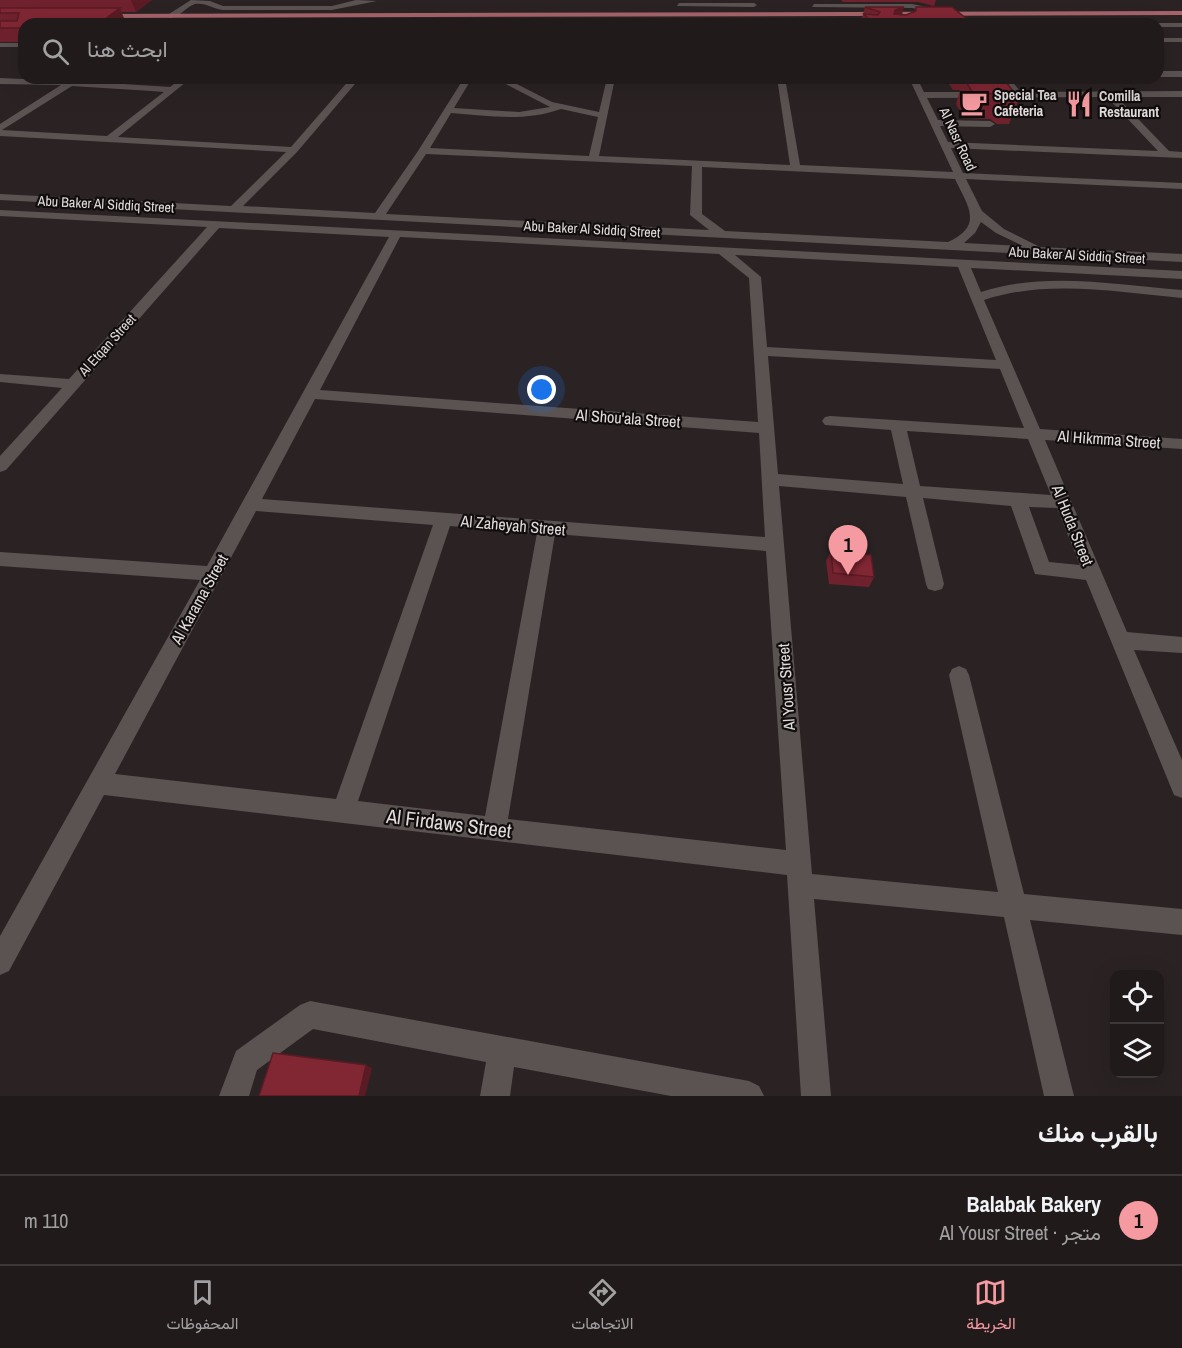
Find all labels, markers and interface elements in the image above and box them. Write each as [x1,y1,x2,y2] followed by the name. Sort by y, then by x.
[18,18,1164,84] search box
[87,34,168,64] text: ابحث هنا
[39,35,72,68] icon: search
[994,86,1057,120] place label: Special Tea Cafeteria
[1099,87,1159,121] place label: Comilla Restaurant
[959,88,989,118] cafe icon: Special Tea Cafeteria
[1064,89,1094,119] restaurant icon: Comilla Restaurant
[935,103,981,174] street label: Al Nasr Road
[36,191,175,217] street label: Abu Baker Al Siddiq Street
[522,216,661,242] street label: Abu Baker Al Siddiq Street
[1007,242,1146,268] street label: Abu Baker Al Siddiq Street
[74,310,140,380] street label: Al Etqan Street
[527,375,556,404] your location
[574,403,681,433] street label: Al Shou'ala Street
[1056,424,1161,454] street label: Al Hikmma Street
[1046,480,1099,569] street label: Al Huda Street
[459,509,567,541] street label: Al Zaheyah Street
[828,526,868,575] pin: 1
[165,550,233,649] street label: Al Karama Street
[772,643,800,732] street label: Al Yousr Street
[384,802,514,844] street label: Al Firdaws Street
[1110,970,1164,1078] map controls
[1110,970,1164,1024] button: locate
[1110,1024,1164,1078] button: layers
[1038,1115,1158,1150] text: بالقرب منك
[967,1189,1101,1219] text: Balabak Bakery
[24,1207,68,1234] text: 110 m
[1134,1207,1143,1234] text: 1
[939,1219,1101,1246] text: متجر · Al Yousr Street
[166,1276,239,1338] tab: المحفوظات
[571,1276,633,1338] tab: الاتجاهات
[966,1276,1016,1338] tab: الخريطة

